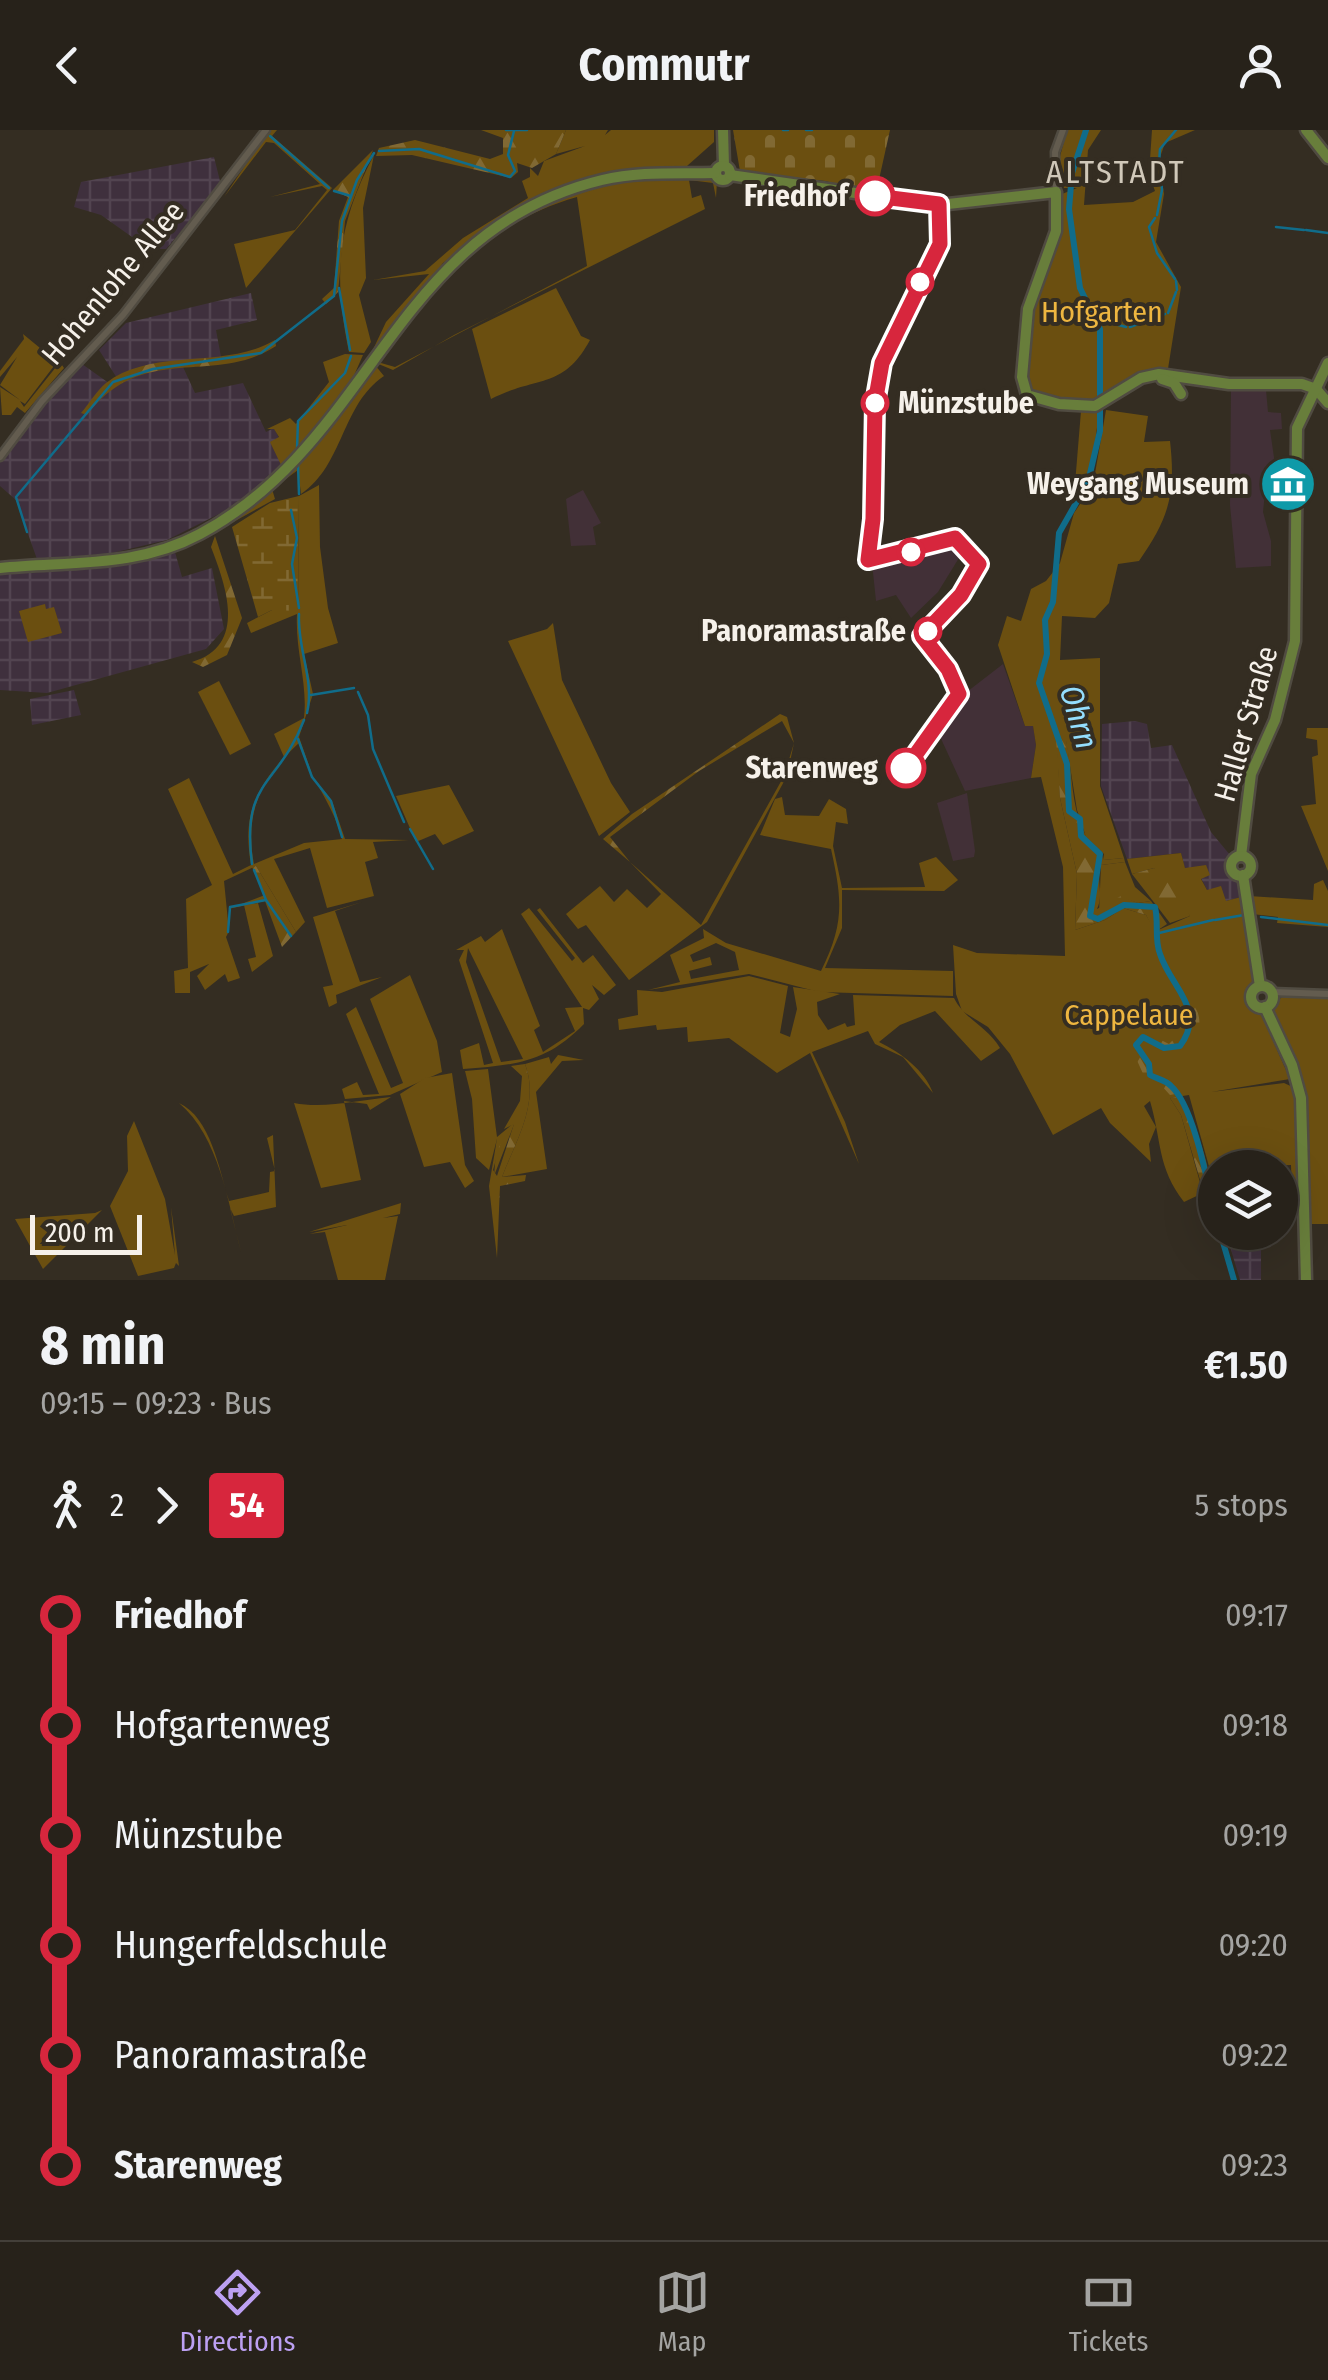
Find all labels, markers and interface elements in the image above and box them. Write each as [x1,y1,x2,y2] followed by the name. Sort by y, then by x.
[40,38,95,93] icon: back
[578,38,750,92] text: Commutr
[1233,38,1288,93] icon: person
[1046,153,1186,191] district label: ALTSTADT
[856,177,894,215] marker: Friedhof
[744,178,850,214] place label: Friedhof
[34,194,192,372] street label: Hohenlohe Allee
[907,269,933,295] unlabelled marker
[1041,294,1163,330] park label: Hofgarten
[898,385,1034,421] place label: Münzstube
[862,390,888,416] marker: Münzstube
[1258,454,1318,514] museum icon: Weygang Museum
[1027,466,1249,502] place label: Weygang Museum
[898,539,924,565] unlabelled marker
[701,613,906,649] place label: Panoramastraße
[915,618,941,644] marker: Panoramastraße
[1207,642,1285,806] street label: Haller Straße
[1052,681,1106,753] water label: Ohrn
[887,749,925,787] marker: Starenweg
[745,750,878,786] place label: Starenweg
[1064,997,1194,1033] park label: Cappelaue
[1198,1150,1298,1250] map controls
[1198,1150,1298,1250] button: layers
[30,1210,142,1254] scale bar
[45,1216,115,1249] text: 200 m
[40,1313,166,1379] text: 8 min
[1204,1342,1288,1388] text: €1.50
[40,1384,272,1422] text: 09:15 – 09:23 · Bus
[40,1478,95,1533] icon: walk
[139,1478,194,1533] icon: forward
[229,1484,264,1526] text: 54
[110,1486,124,1524] text: 2
[1195,1486,1288,1524] text: 5 stops
[114,1592,246,1638] text: Friedhof
[1225,1596,1288,1634] text: 09:17
[114,1702,330,1748] text: Hofgartenweg
[1222,1706,1288,1744] text: 09:18
[114,1812,283,1858] text: Münzstube
[1223,1816,1288,1854] text: 09:19
[114,1922,387,1968] text: Hungerfeldschule
[1218,1926,1288,1964] text: 09:20
[114,2032,367,2078] text: Panoramastraße
[1221,2036,1288,2074] text: 09:22
[114,2142,282,2188] text: Starenweg
[1221,2146,1288,2184] text: 09:23
[180,2265,295,2358] tab: Directions
[655,2265,710,2358] tab: Map
[1069,2265,1148,2358] tab: Tickets

